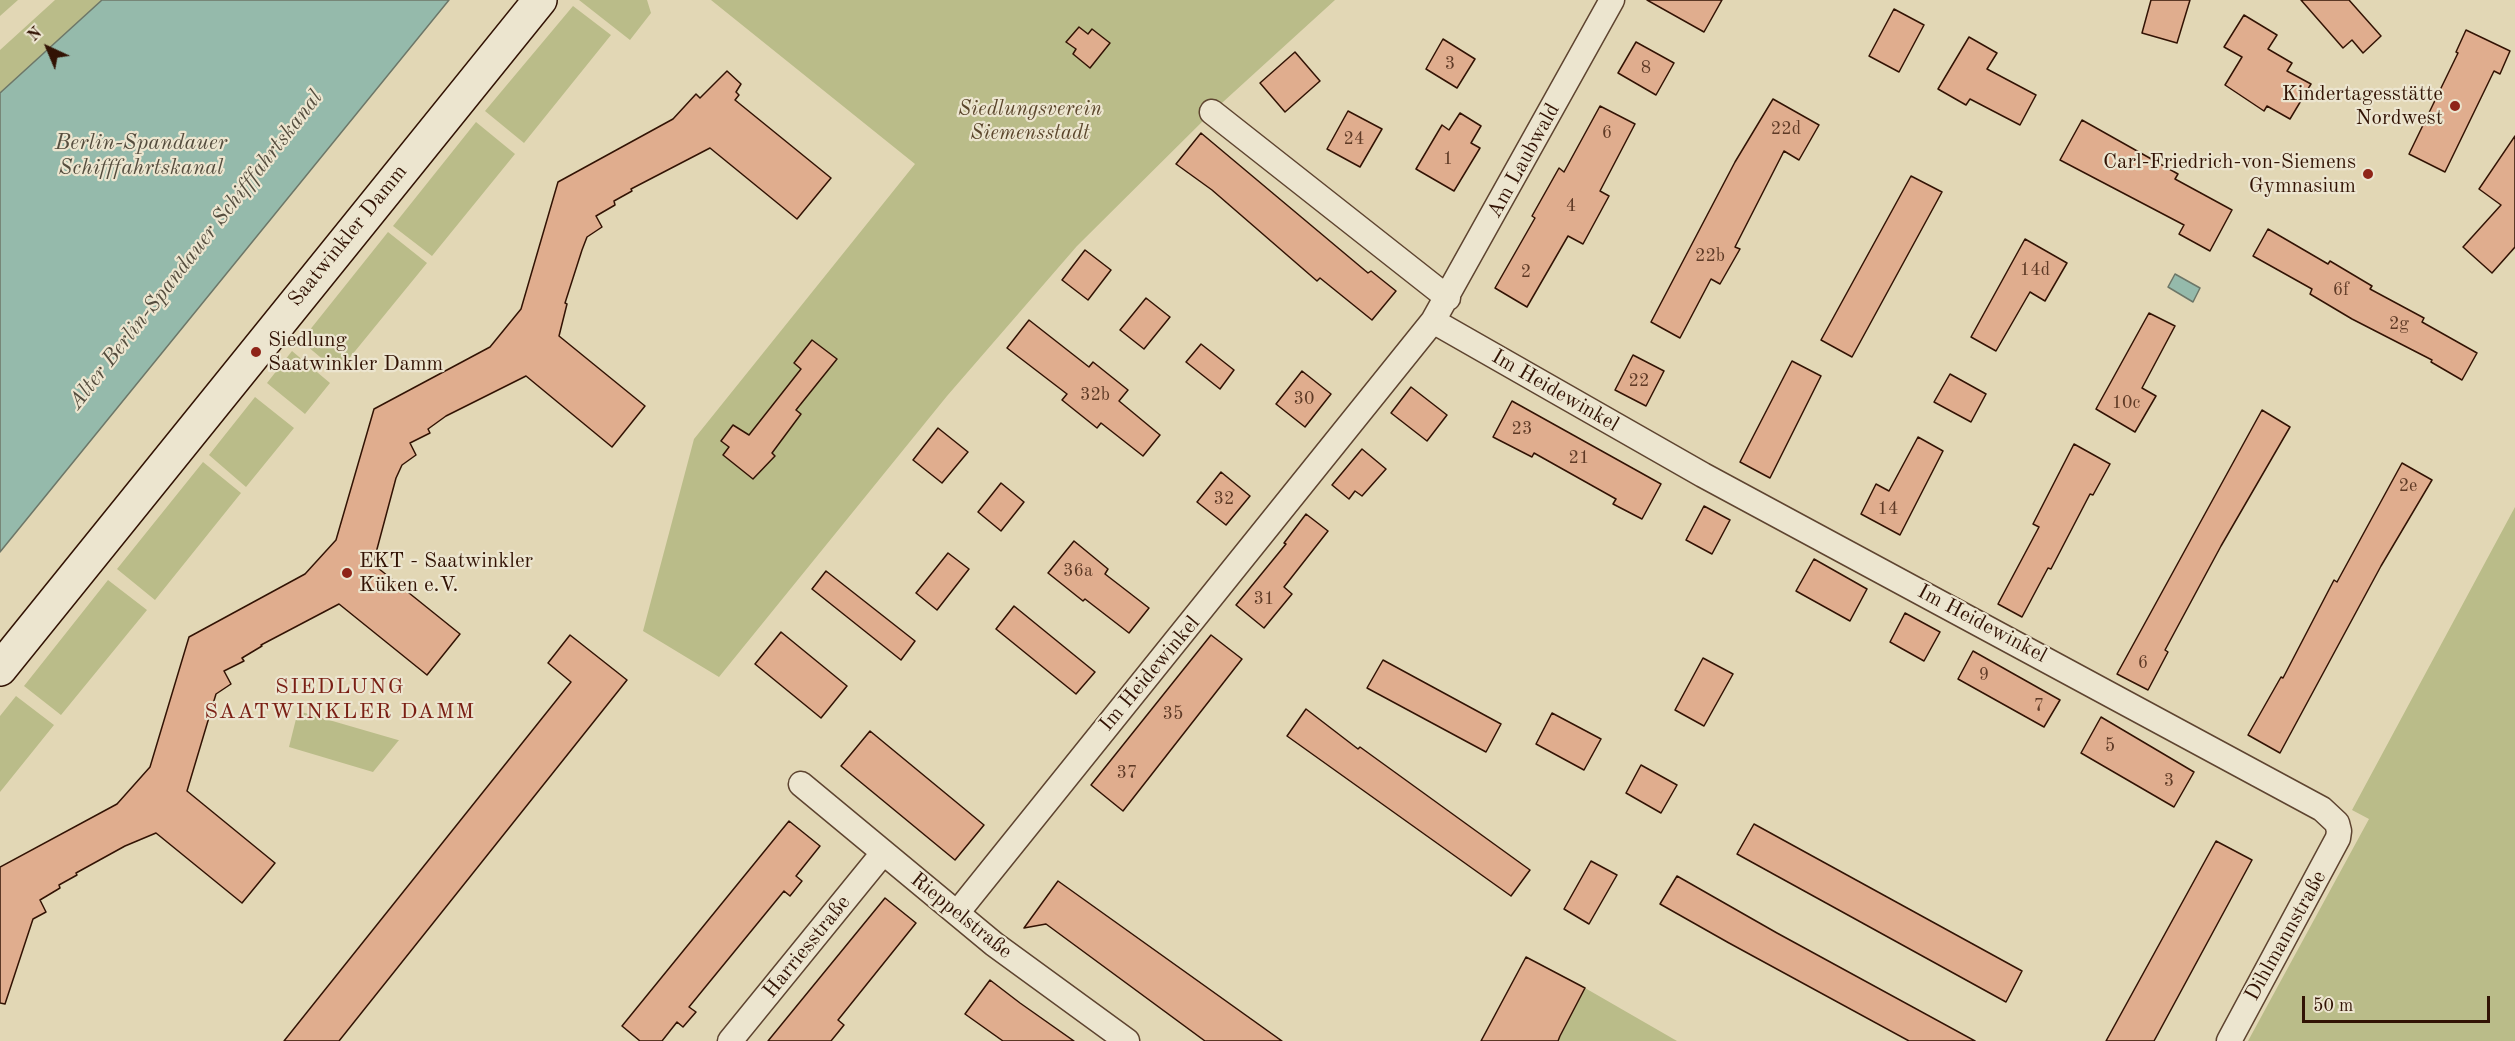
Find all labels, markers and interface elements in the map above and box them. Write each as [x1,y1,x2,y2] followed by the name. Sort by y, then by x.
[18,18,78,78] north arrow
[26,25,45,45] text: N
[1445,53,1455,75] house number: 3
[1641,57,1651,79] house number: 8
[2282,81,2443,131] place label: Kindertagesstätte Nordwest
[63,85,329,415] water label: Alter Berlin-Spandauer Schifffahrtskanal
[958,96,1102,146] park label: Siedlungsverein Siemensstadt
[1482,99,1566,223] street label: Am Laubwald
[2448,99,2462,113] marker: Kindertagesstätte Nordwest
[1771,118,1801,140] house number: 22d
[1602,122,1612,144] house number: 6
[1344,128,1364,150] house number: 24
[55,130,227,182] water label: Berlin-Spandauer Schifffahrtskanal
[1443,148,1453,170] house number: 1
[2103,149,2356,199] place label: Carl-Friedrich-von-Siemens Gymnasium
[283,160,413,312] street label: Saatwinkler Damm
[2361,167,2375,181] marker: Carl-Friedrich-von-Siemens Gymnasium
[1566,195,1576,217] house number: 4
[1695,245,1725,267] house number: 22b
[2020,259,2050,281] house number: 14d
[1521,261,1531,283] house number: 2
[2333,279,2349,301] house number: 6f
[2389,313,2409,335] house number: 2g
[268,327,443,377] place label: Siedlung Saatwinkler Damm
[1487,344,1623,438] street label: Im Heidewinkel
[249,345,263,359] marker: Siedlung Saatwinkler Damm
[1629,370,1649,392] house number: 22
[1080,384,1110,406] house number: 32b
[1294,388,1314,410] house number: 30
[2112,392,2140,414] house number: 10c
[1512,418,1532,440] house number: 23
[1569,447,1589,469] house number: 21
[2399,475,2417,497] house number: 2e
[1214,488,1234,510] house number: 32
[1878,498,1898,520] house number: 14
[359,548,533,598] place label: EKT - Saatwinkler Küken e.V.
[1063,560,1093,582] house number: 36a
[340,566,354,580] marker: EKT - Saatwinkler Küken e.V.
[1913,579,2051,669] street label: Im Heidewinkel
[1254,588,1274,610] house number: 31
[1094,611,1206,737] street label: Im Heidewinkel
[2138,652,2148,674] house number: 6
[1979,664,1989,686] house number: 9
[204,674,476,726] district label: SIEDLUNG SAATWINKLER DAMM
[2034,695,2044,717] house number: 7
[1163,703,1183,725] house number: 35
[2105,735,2115,757] house number: 5
[1117,762,1137,784] house number: 37
[2164,770,2174,792] house number: 3
[2240,866,2332,1006] street label: Dihlmannstraße
[905,867,1017,965] street label: Rieppelstraße
[758,891,856,1003] street label: Harriesstraße
[2305,984,2492,1022] scale bar
[2313,997,2353,1015] text: 50 m

